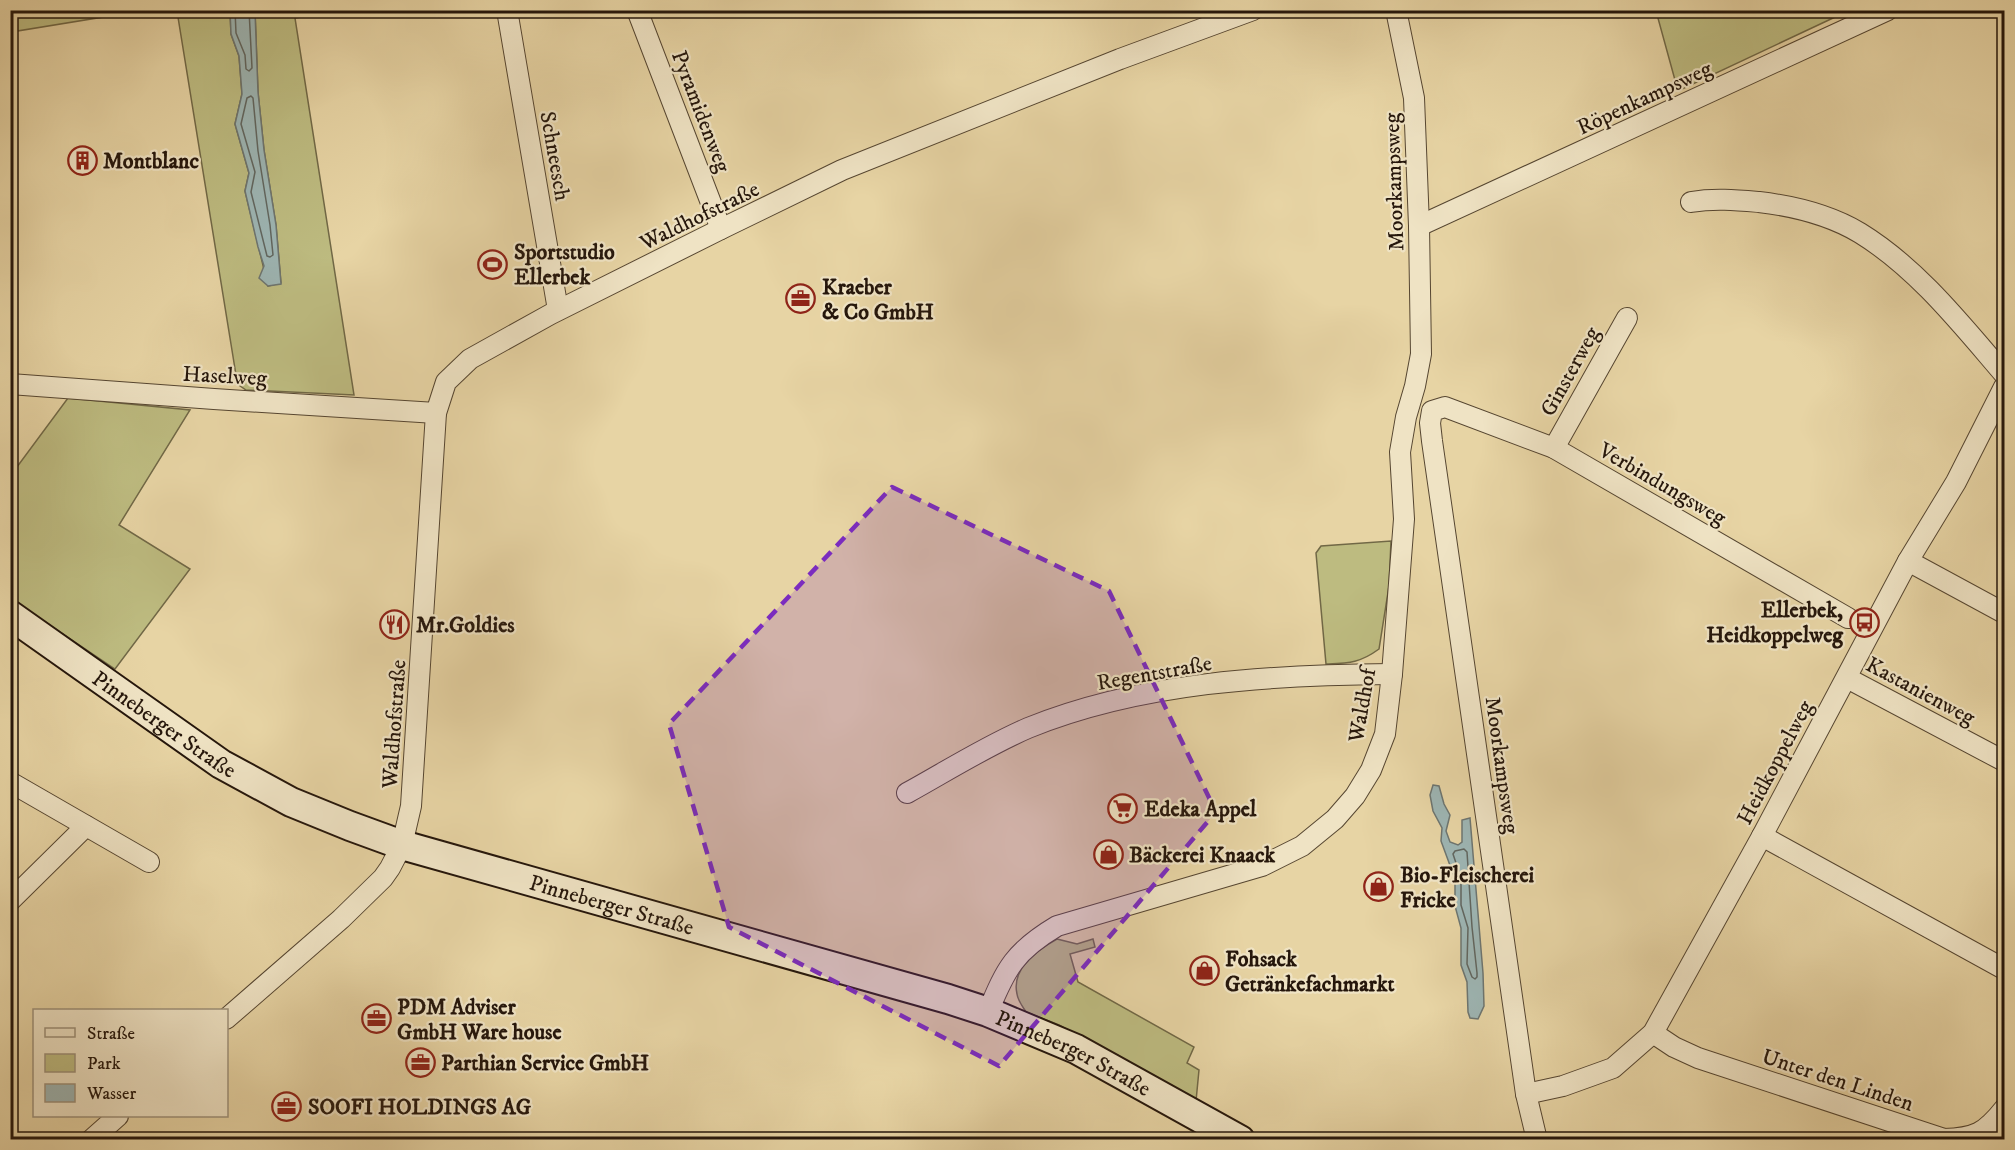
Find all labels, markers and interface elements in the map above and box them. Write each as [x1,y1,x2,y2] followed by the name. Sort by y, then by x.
[665,47,736,177] street label: Pyramidenweg
[1573,55,1717,141] street label: Röpenkampsweg
[533,109,576,204] street label: Schneesch
[1379,112,1410,251] street label: Moorkampsweg
[66,144,98,176] building icon: Montblanc
[103,148,199,175] place label: Montblanc
[635,176,764,257] street label: Waldhofstraße
[514,239,615,291] place label: Sportstudio Ellerbek
[477,248,509,280] sports icon: Sportstudio Ellerbek
[822,274,934,326] place label: Kraeber & Co GmbH
[785,283,817,315] office icon: Kraeber & Co GmbH
[1535,322,1606,421] street label: Ginsterweg
[182,361,268,392] street label: Haselweg
[1593,436,1731,532] street label: Verbindungsweg
[1706,597,1844,649] place label: Ellerbek, Heidkoppelweg
[1848,606,1880,638] bus stop icon: Ellerbek, Heidkoppelweg
[379,608,411,640] restaurant icon: Mr.Goldies
[416,612,515,639] place label: Mr.Goldies
[1095,650,1214,697] street label: Regentstraße
[1861,651,1980,732] street label: Kastanienweg
[376,659,412,790] street label: Waldhofstraße
[1343,662,1383,745] street label: Waldhof
[87,665,240,785] street label: Pinneberger Straße
[1479,695,1525,836] street label: Moorkampsweg
[1731,696,1819,829] street label: Heidkoppelweg
[1107,792,1139,824] supermarket icon: Edeka Appel
[1144,796,1257,823] place label: Edeka Appel
[1092,838,1124,870] shop icon: Bäckerei Knaack
[1129,842,1276,869] place label: Bäckerei Knaack
[1400,862,1535,914] place label: Bio-Fleischerei Fricke
[526,870,697,942] street label: Pinneberger Straße
[1363,871,1395,903] shop icon: Bio-Fleischerei Fricke
[1225,946,1395,998] place label: Fohsack Getränkefachmarkt
[1188,955,1220,987] shop icon: Fohsack Getränkefachmarkt
[397,994,562,1046] place label: PDM Adviser GmbH Ware house
[360,1003,392,1035] office icon: PDM Adviser GmbH Ware house
[991,1005,1155,1103] street label: Pinneberger Straße
[33,1009,228,1117] legend
[87,1023,135,1045] text: Straße
[1758,1043,1917,1118] street label: Unter den Linden
[404,1046,436,1078] office icon: Parthian Service GmbH
[441,1050,649,1077] place label: Parthian Service GmbH
[87,1053,121,1075] text: Park
[86,1083,137,1105] text: Wasser
[271,1090,303,1122] office icon: SOOFI HOLDINGS AG
[308,1094,532,1121] place label: SOOFI HOLDINGS AG

